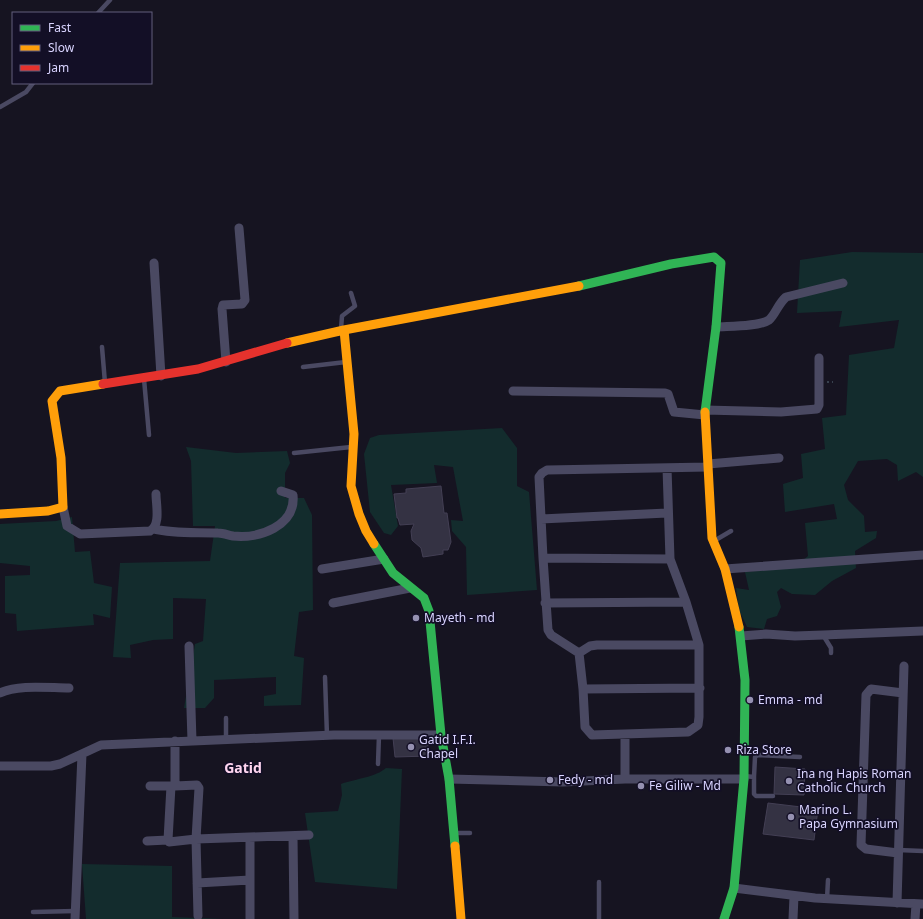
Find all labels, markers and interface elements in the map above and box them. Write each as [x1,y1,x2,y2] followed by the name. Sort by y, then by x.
[12,12,152,84] legend
[48,19,72,36] text: Fast
[48,39,75,56] text: Slow
[47,59,69,76] text: Jam
[424,609,495,626] place label: Mayeth - md
[411,613,421,623] marker: Mayeth - md
[758,691,823,708] place label: Emma - md
[745,695,755,705] marker: Emma - md
[419,731,476,762] place label: Gatid I.F.I. Chapel
[736,741,792,758] place label: Riza Store
[406,742,416,752] marker: Gatid I.F.I. Chapel
[723,745,733,755] marker: Riza Store
[224,758,262,777] district label: Gatid
[797,765,911,796] place label: Ina ng Hapis Roman Catholic Church
[558,771,613,788] place label: Fedy - md
[545,775,555,785] marker: Fedy - md
[784,776,794,786] marker: Ina ng Hapis Roman Catholic Church
[649,777,721,794] place label: Fe Giliw - Md
[636,781,646,791] marker: Fe Giliw - Md
[799,801,898,832] place label: Marino L. Papa Gymnasium
[786,812,796,822] marker: Marino L. Papa Gymnasium

